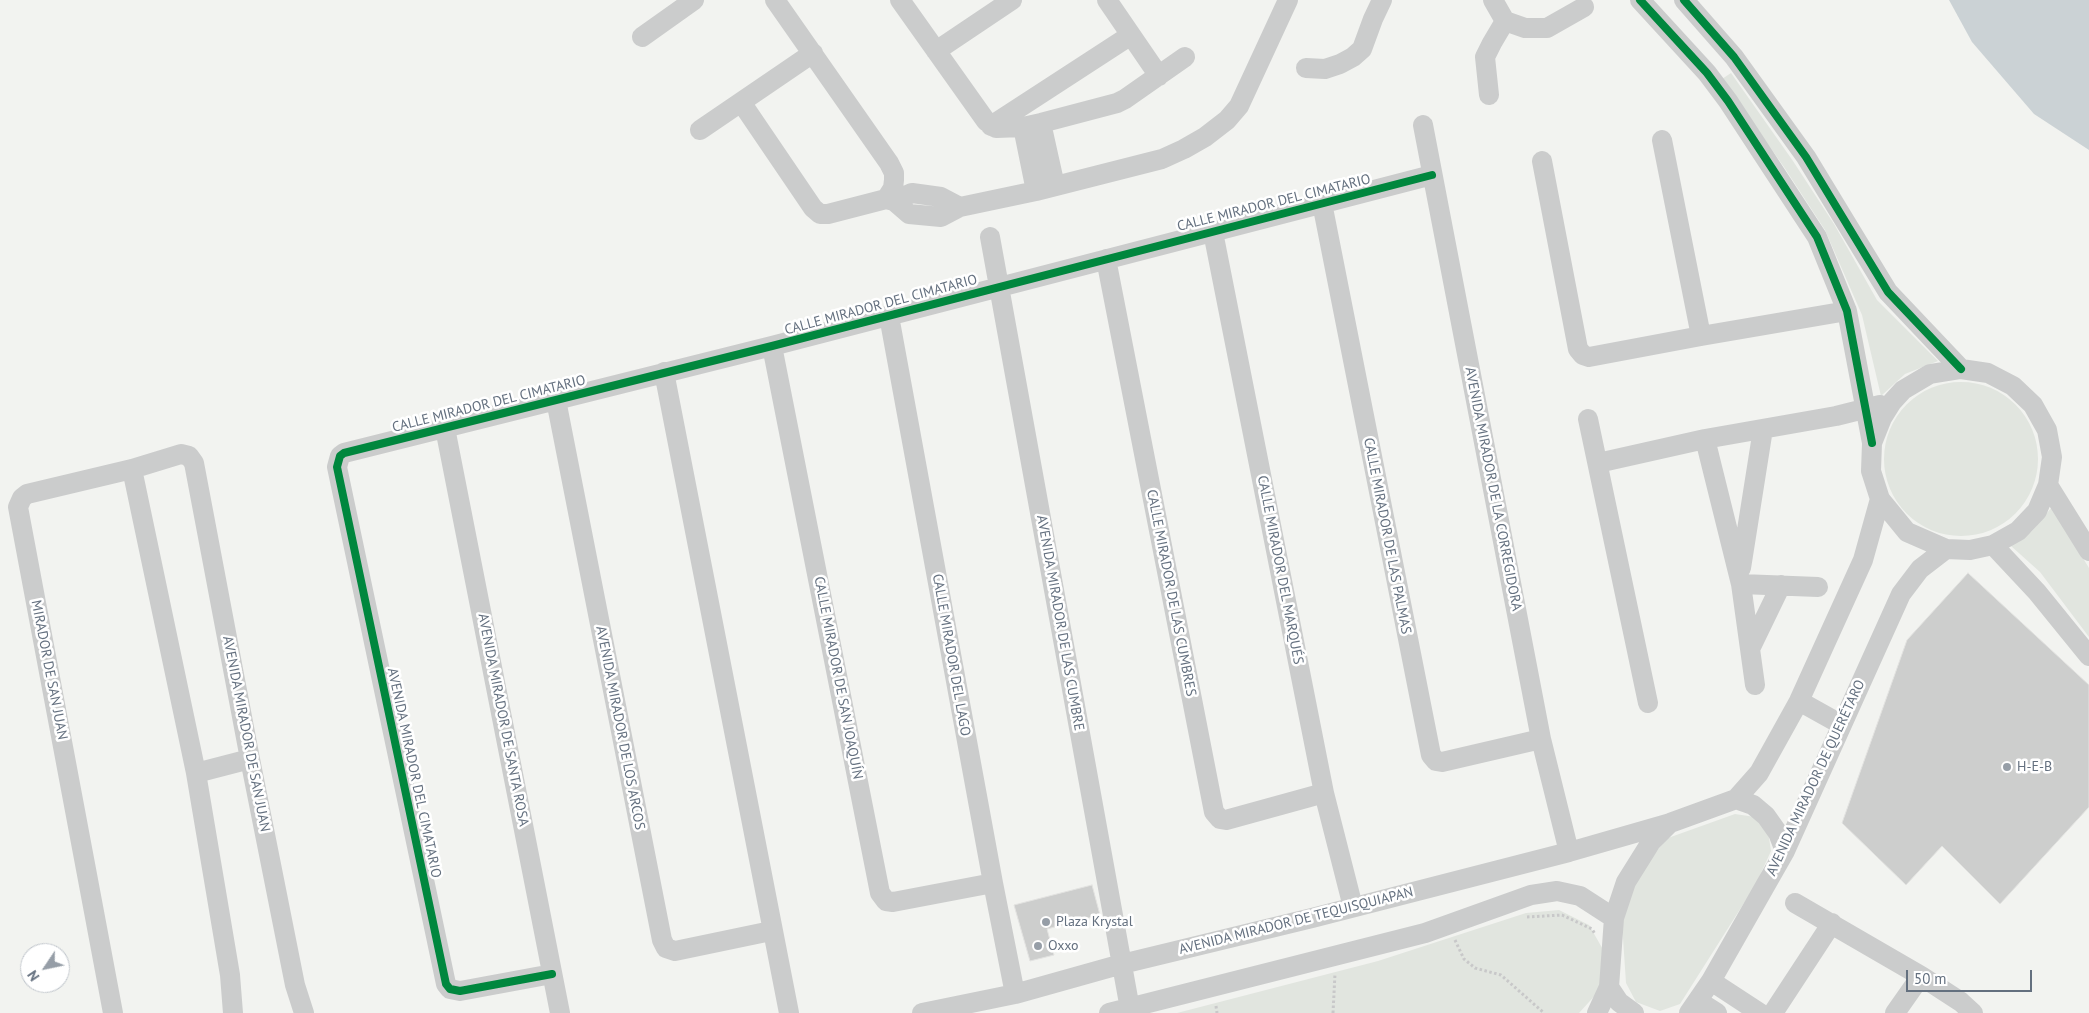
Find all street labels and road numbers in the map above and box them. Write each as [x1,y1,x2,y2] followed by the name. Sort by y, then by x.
[1176,171,1372,235] street label: CALLE MIRADOR DEL CIMATARIO
[783,271,979,339] street label: CALLE MIRADOR DEL CIMATARIO
[1461,366,1525,612] street label: AVENIDA MIRADOR DE LA CORREGIDORA
[391,372,587,436] street label: CALLE MIRADOR DEL CIMATARIO
[1360,436,1414,636] street label: CALLE MIRADOR DE LAS PALMAS
[1253,474,1307,666] street label: CALLE MIRADOR DEL MARQUÉS
[1143,488,1199,698] street label: CALLE MIRADOR DE LAS CUMBRES
[1033,514,1087,732] street label: AVENIDA MIRADOR DE LAS CUMBRE
[928,573,974,737] street label: CALLE MIRADOR DEL LAGO
[810,575,866,781] street label: CALLE MIRADOR DE SAN JOAQUÍN
[27,599,71,741] street label: MIRADOR DE SAN JUAN
[474,612,532,828] street label: AVENIDA MIRADOR DE SANTA ROSA
[592,625,648,831] street label: AVENIDA MIRADOR DE LOS ARCOS
[219,635,273,833] street label: AVENIDA MIRADOR DE SAN JUAN
[383,666,445,880] street label: AVENIDA MIRADOR DEL CIMATARIO
[1763,677,1869,879] street label: AVENIDA MIRADOR DE QUERÉTARO
[1177,884,1415,958] street label: AVENIDA MIRADOR DE TEQUISQUIAPAN

